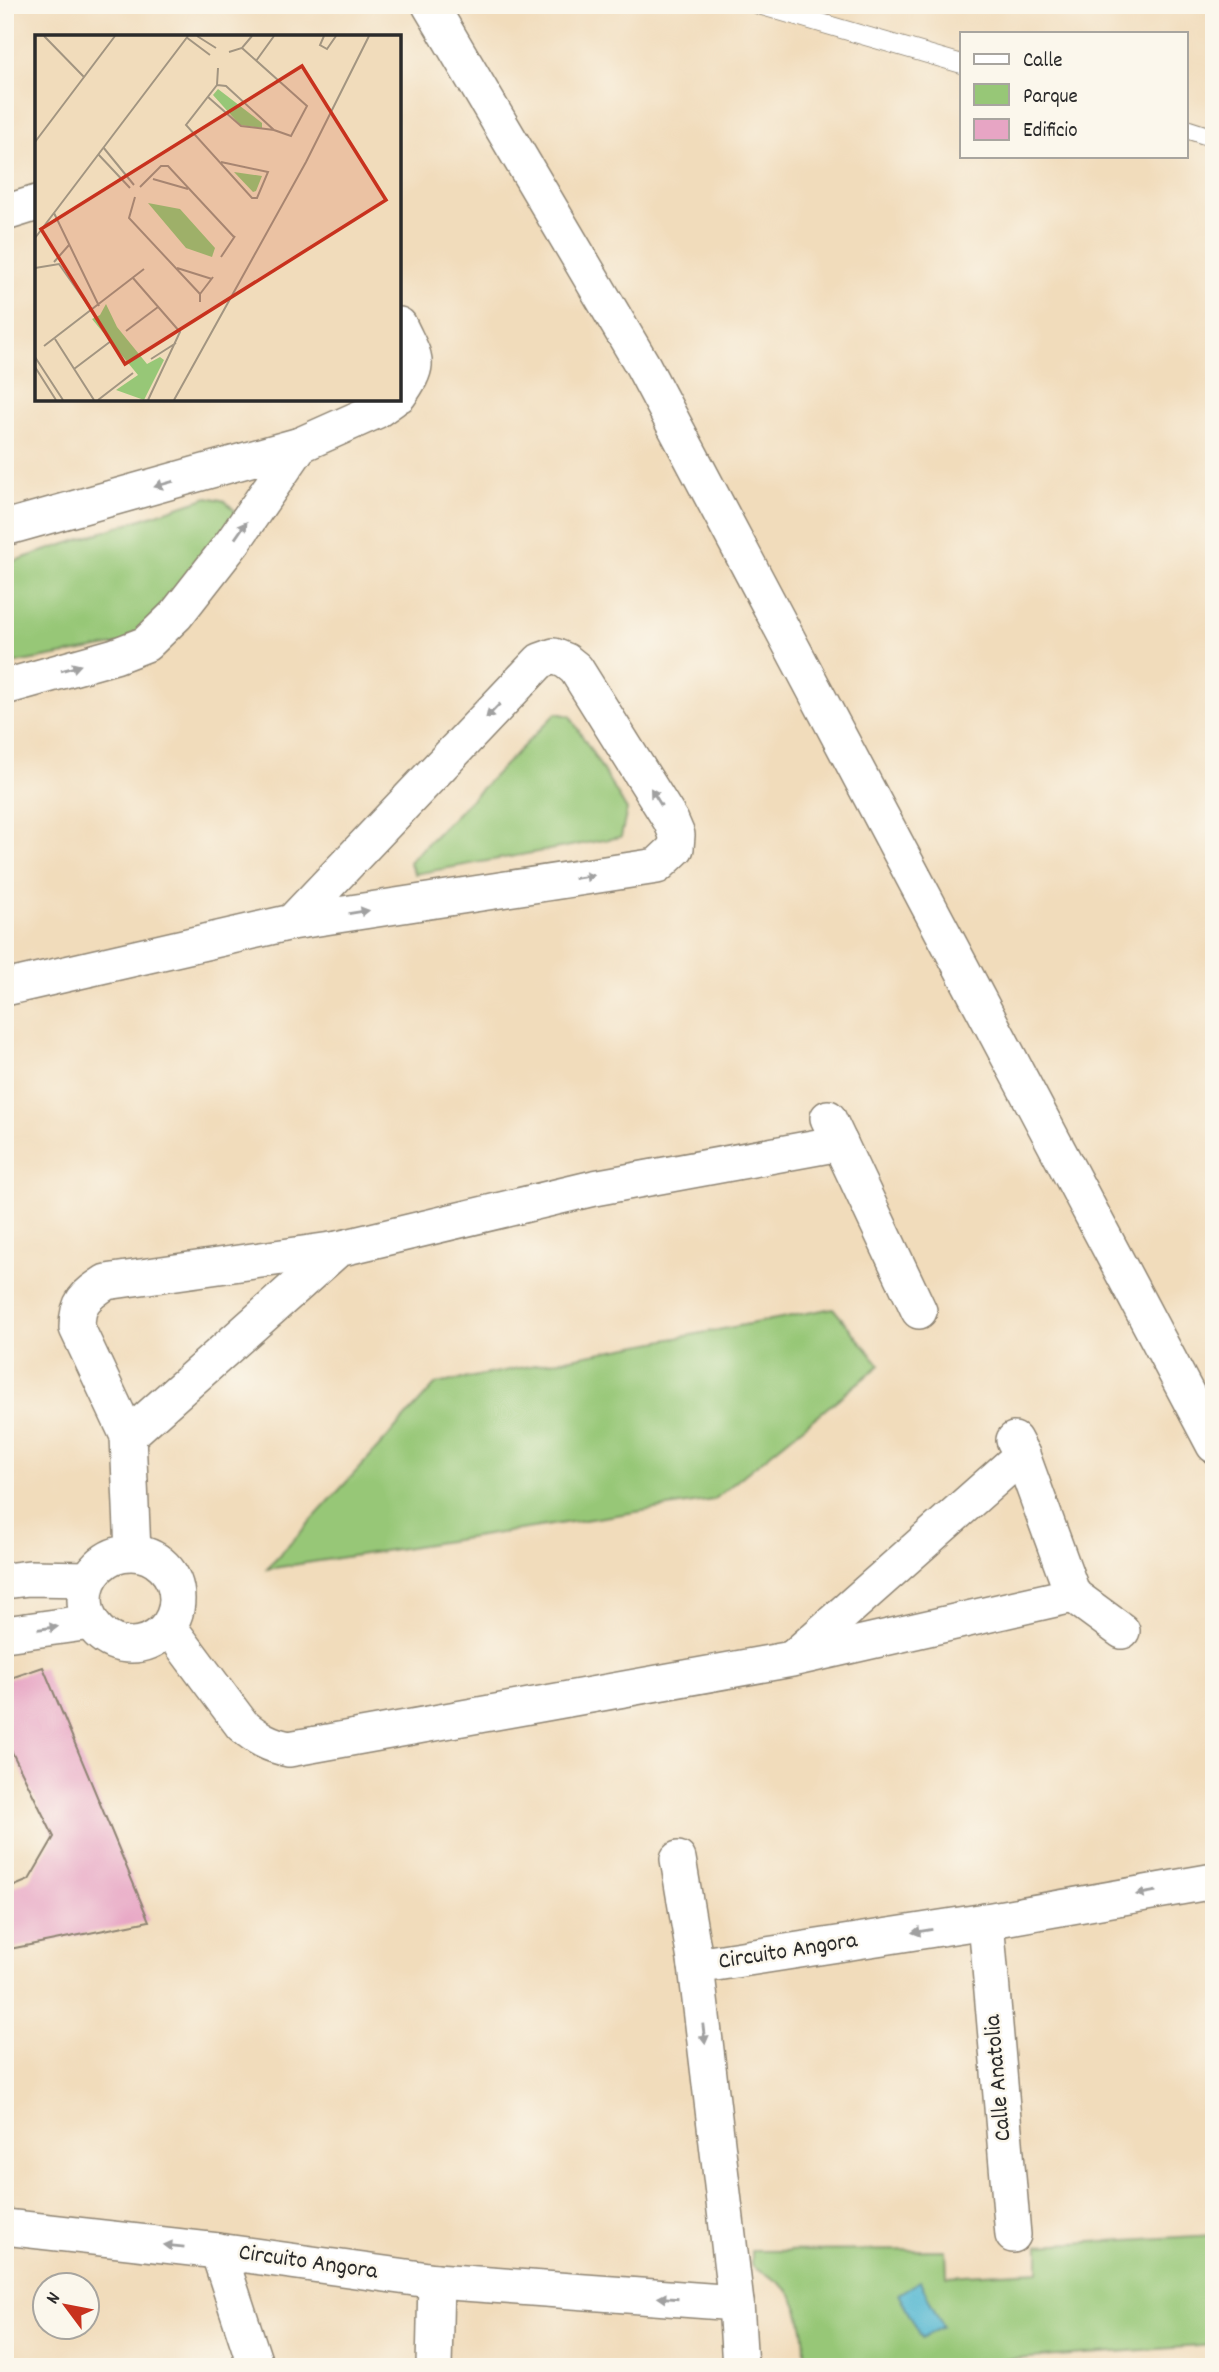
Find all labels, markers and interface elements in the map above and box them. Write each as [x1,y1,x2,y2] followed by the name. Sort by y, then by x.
[960,32,1188,158] legend
[35,35,401,401] inset map
[1023,47,1062,77] text: Calle
[1023,83,1078,113] text: Parque
[1023,117,1078,147] text: Edificio
[153,479,174,489] one-way arrow
[234,521,248,539] one-way arrow
[61,663,82,673] one-way arrow
[485,702,501,720] one-way arrow
[650,788,663,807] one-way arrow
[573,871,595,882] one-way arrow
[348,906,370,917] one-way arrow
[37,1622,59,1633] one-way arrow
[1135,1888,1157,1899] one-way arrow
[716,1924,861,1980] street label: Circuito Angora
[911,1926,933,1937] one-way arrow
[976,2013,1021,2143] street label: Calle Anatolia
[699,2023,710,2045] one-way arrow
[236,2236,380,2290] street label: Circuito Angora
[163,2240,185,2251] one-way arrow
[32,2270,102,2340] north arrow
[41,2288,68,2310] text: N
[657,2292,679,2303] one-way arrow

